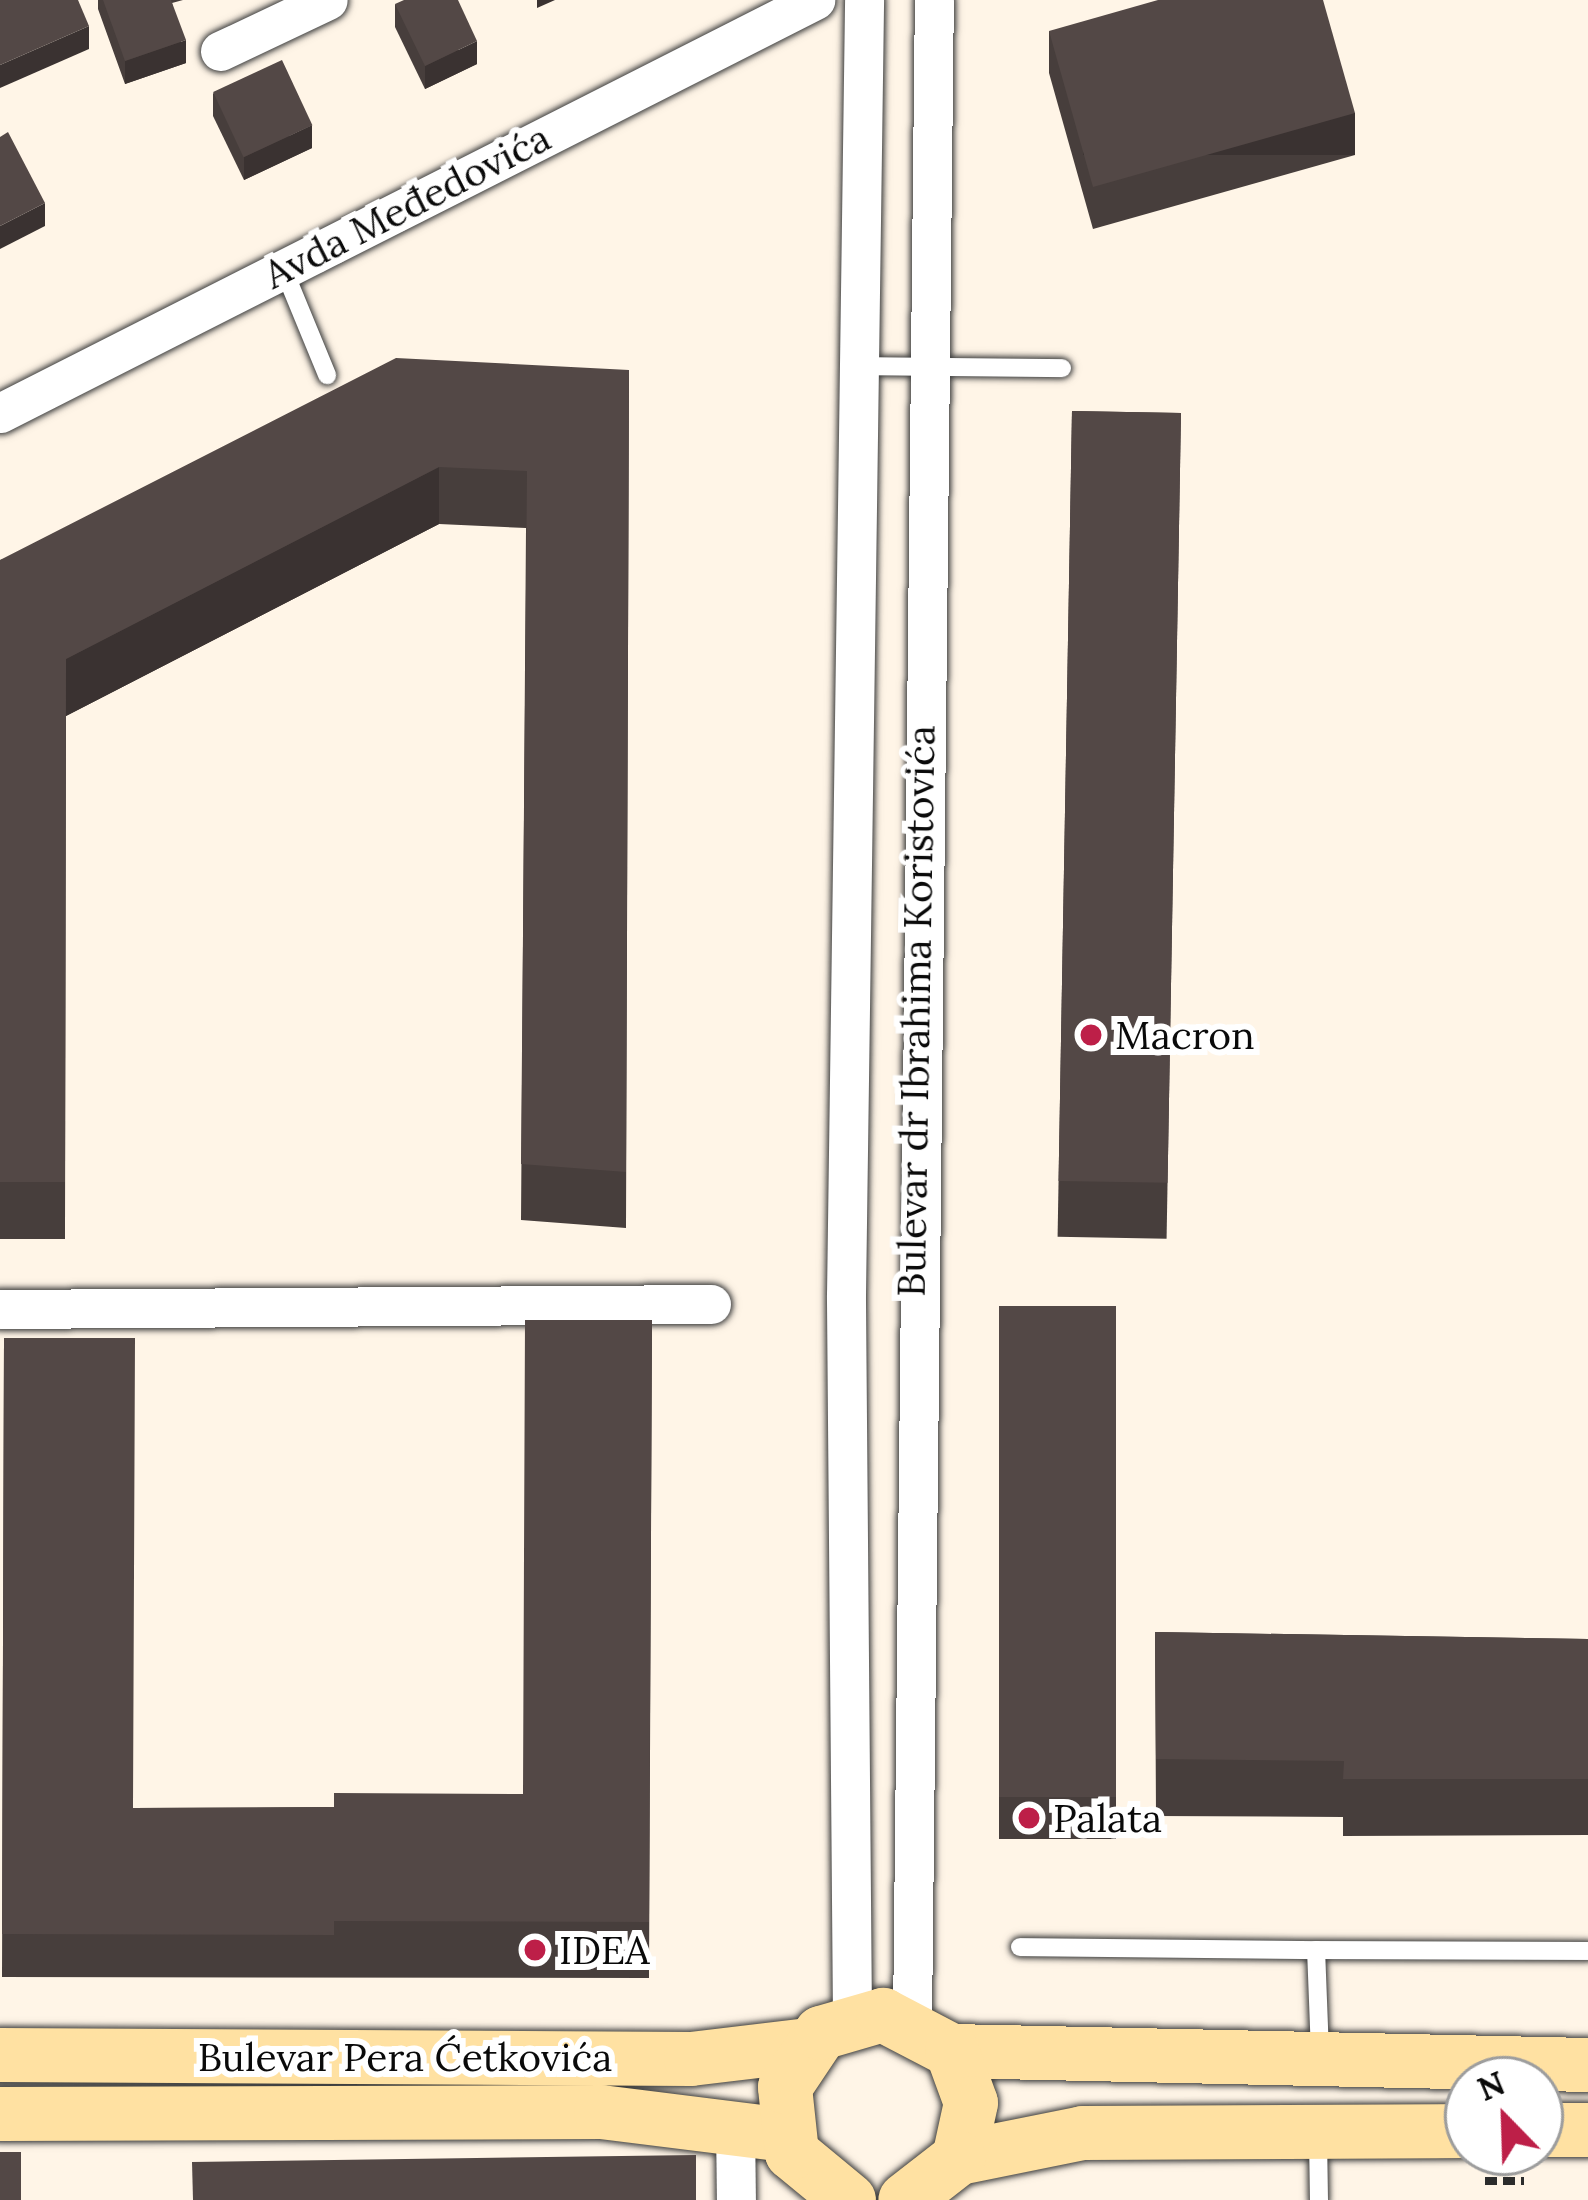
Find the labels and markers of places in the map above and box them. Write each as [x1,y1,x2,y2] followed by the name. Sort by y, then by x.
[1115,1012,1255,1058] place label: Macron
[1078,1022,1104,1048] marker: Macron
[1053,1795,1162,1841] place label: Palata
[1016,1805,1042,1831] marker: Palata
[559,1927,649,1973] place label: IDEA
[522,1937,548,1963] marker: IDEA

